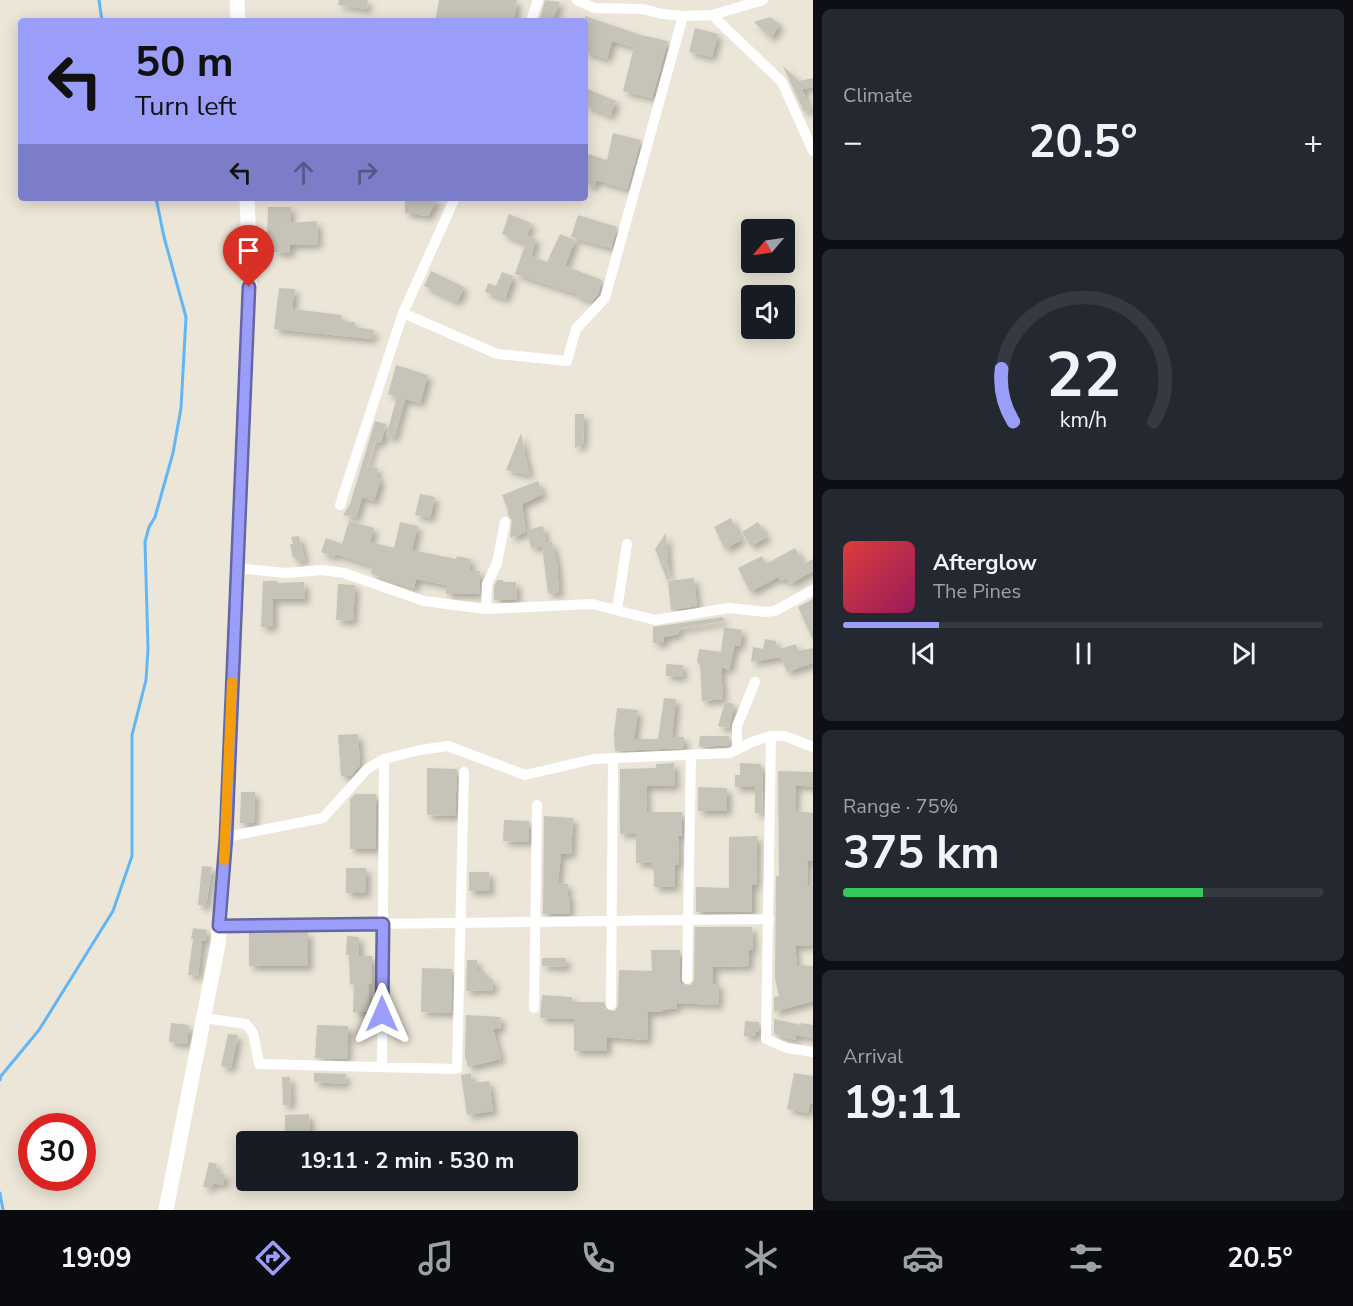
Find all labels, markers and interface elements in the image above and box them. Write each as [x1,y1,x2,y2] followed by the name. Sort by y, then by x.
[135,34,234,91] text: 50 m
[36,42,114,120] icon: left
[843,82,912,109] text: Climate
[135,88,236,125] text: Turn left
[1028,112,1138,173] text: 20.5°
[843,120,863,165] text: −
[1303,120,1323,165] text: +
[224,156,257,189] icon: left
[287,156,320,189] icon: ahead
[350,156,383,189] icon: right
[741,219,795,273] north arrow
[741,219,795,339] map controls
[223,225,274,287] pin
[232,234,265,267] icon: arrive
[741,285,795,339] button: sound
[1046,333,1120,418] text: 22
[1059,405,1107,435] text: km/h
[933,548,1037,578] text: Afterglow
[933,578,1021,605] text: The Pines
[907,637,940,670] icon: previous
[1067,637,1100,670] icon: pause
[1227,637,1260,670] icon: next
[843,793,958,820] text: Range · 75%
[843,823,1000,884] text: 375 km
[350,982,414,1046] position arrow
[843,1043,903,1070] text: Arrival
[843,1073,962,1134] text: 19:11
[18,1113,96,1191] speed limit sign: 30
[300,1146,514,1176] text: 19:11 · 2 min · 530 m
[252,1237,294,1279] icon: directions
[415,1237,457,1279] icon: music
[577,1237,619,1279] icon: phone
[740,1237,782,1279] icon: climate
[902,1237,944,1279] icon: car
[1065,1237,1107,1279] icon: filters
[60,1240,132,1277] text: 19:09
[1227,1240,1293,1277] text: 20.5°

